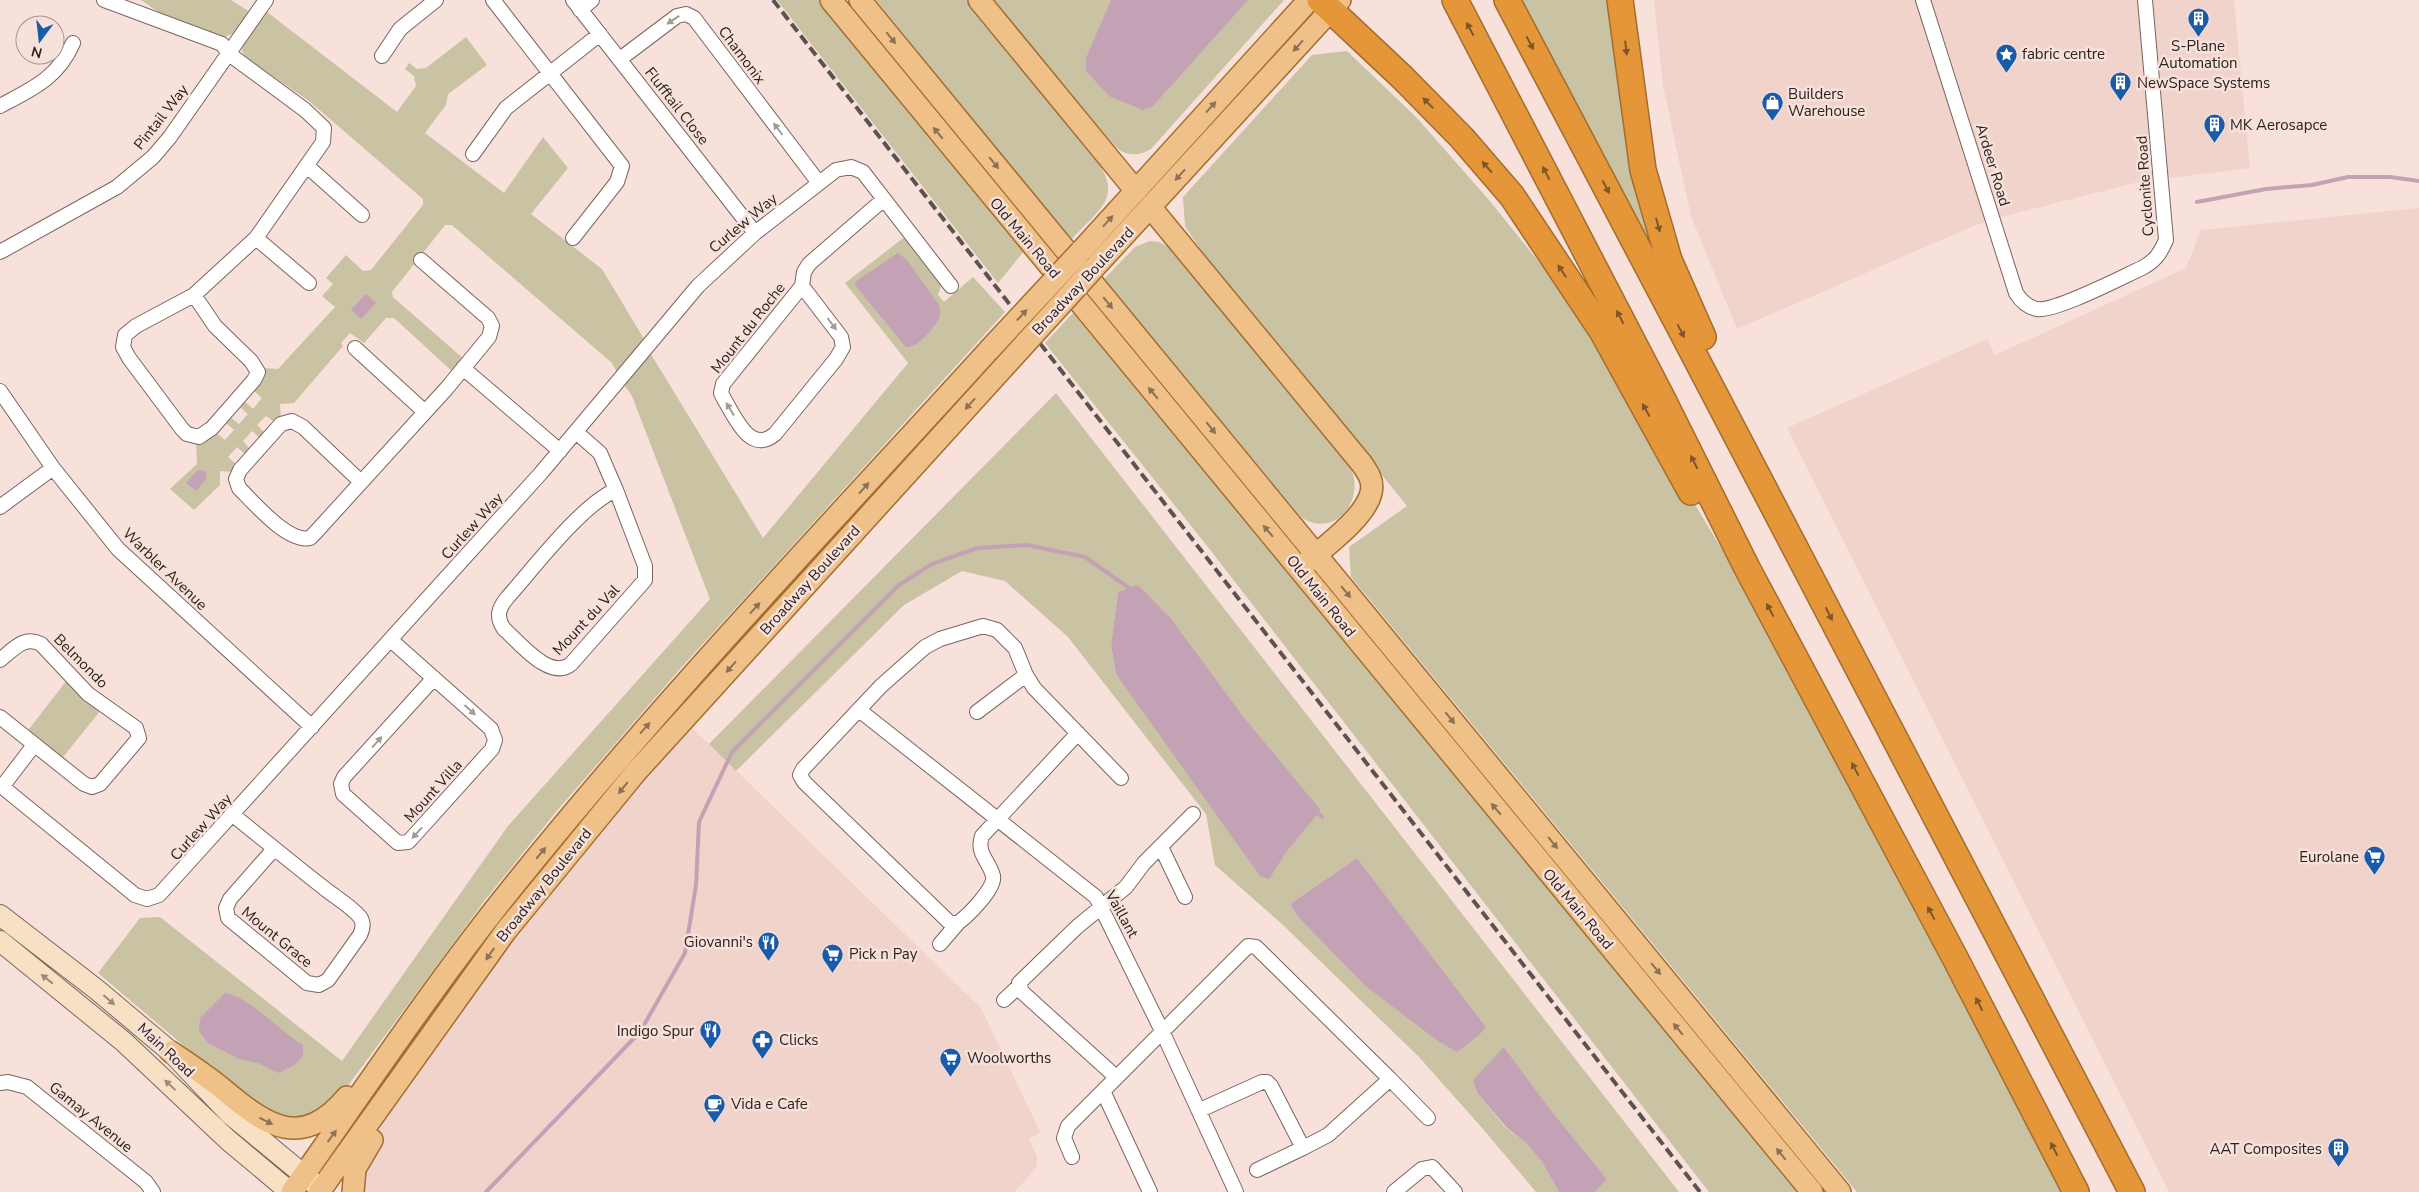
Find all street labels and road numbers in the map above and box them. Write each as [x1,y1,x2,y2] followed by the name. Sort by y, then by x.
[714,22,770,88] street label: Chamonix
[640,63,714,149] street label: Flufftail Close
[129,80,193,154] street label: Pintail Way
[1971,121,2015,209] street label: Ardeer Road
[2132,135,2158,237] street label: Cyclonite Road
[705,188,782,258] street label: Curlew Way
[985,193,1065,283] street label: Old Main Road
[1028,223,1138,339] street label: Broadway Boulevard
[706,279,790,377] street label: Mount du Roche
[437,488,508,564] street label: Curlew Way
[755,521,865,639] street label: Broadway Boulevard
[118,523,212,615] street label: Warbler Avenue
[1282,551,1360,641] street label: Old Main Road
[548,580,624,660] street label: Mount du Val
[49,629,113,693] street label: Belmondo
[400,755,466,827] street label: Mount Villa
[166,789,237,865] street label: Curlew Way
[492,824,596,946] street label: Broadway Boulevard
[1538,864,1618,954] street label: Old Main Road
[1100,886,1144,942] street label: Vaillant
[237,902,317,972] street label: Mount Grace
[133,1018,199,1082] street label: Main Road
[45,1077,137,1157] street label: Gamay Avenue

